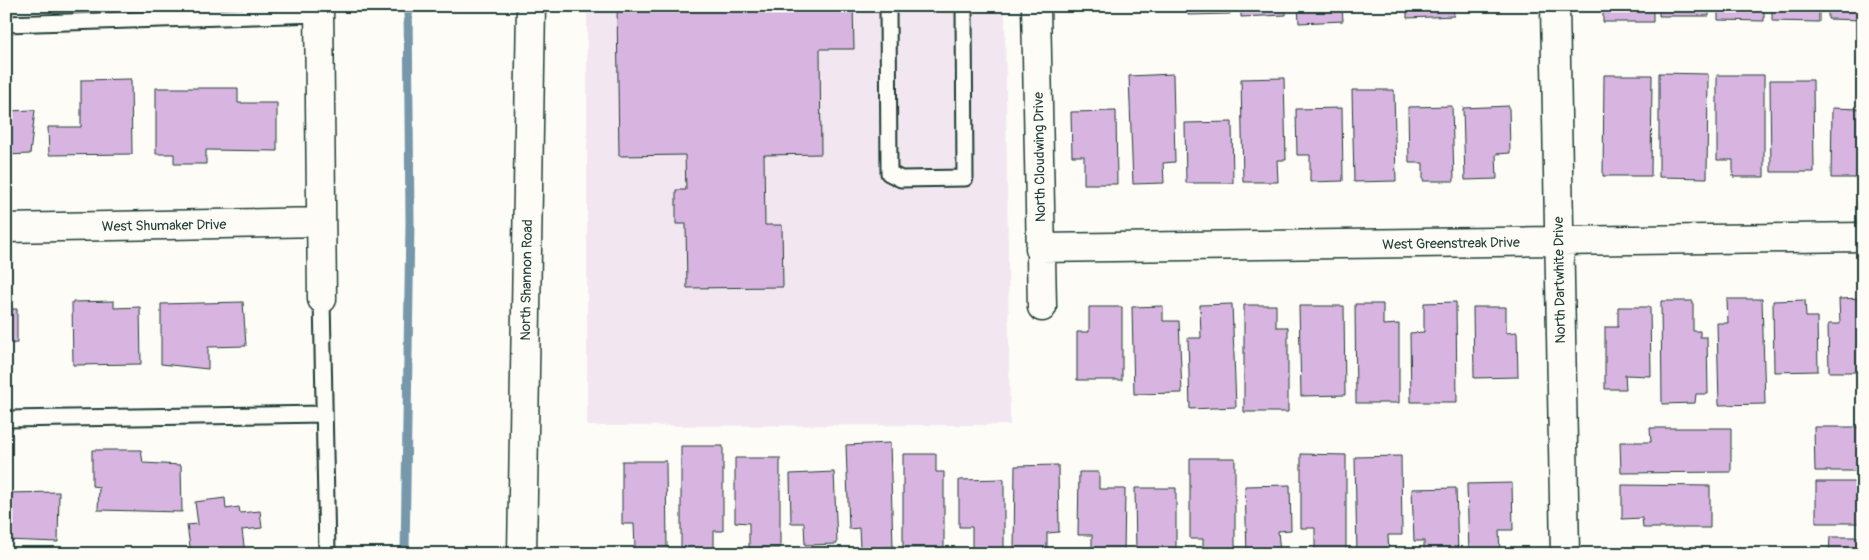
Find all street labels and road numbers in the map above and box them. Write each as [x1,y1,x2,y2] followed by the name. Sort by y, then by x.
[1030,92,1049,222] street label: North Cloudwing Drive
[101,216,227,235] street label: West Shumaker Drive
[1550,216,1569,344] street label: North Dartwhite Drive
[517,219,536,341] street label: North Shannon Road
[1382,234,1520,253] street label: West Greenstreak Drive

